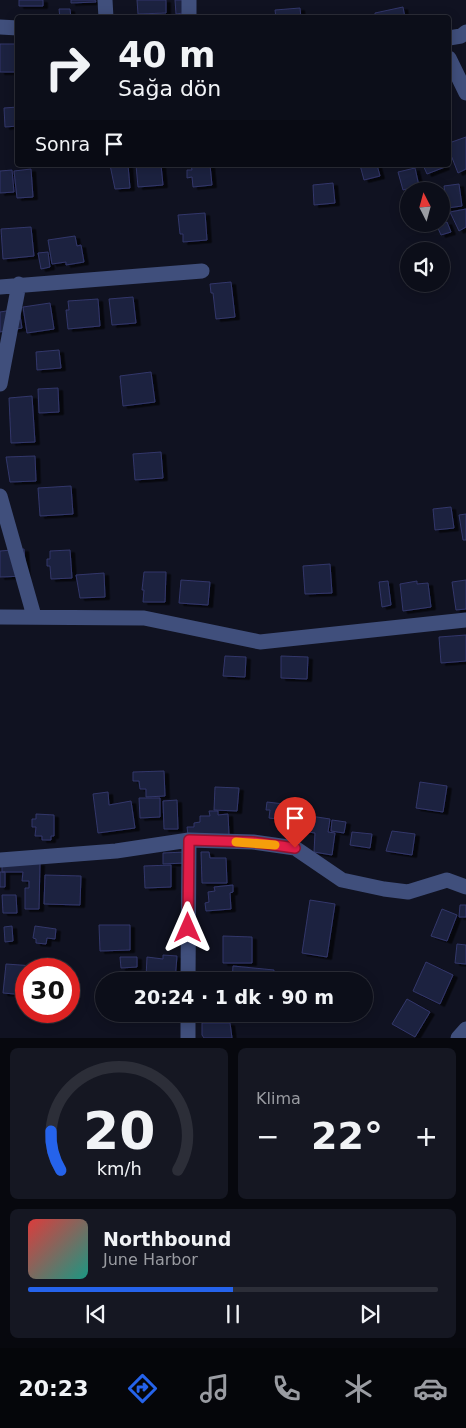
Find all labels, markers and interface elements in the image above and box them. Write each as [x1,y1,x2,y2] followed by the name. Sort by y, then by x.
[35,35,100,100] icon: right
[118,35,215,75] text: 40 m
[118,76,221,101] text: Sağa dön
[100,130,128,158] icon: arrive
[35,133,90,155] text: Sonra
[400,182,450,232] north arrow
[400,182,450,292] map controls
[400,242,450,292] button: sound
[274,797,316,848] pin
[281,804,309,832] icon: arrive
[161,901,213,953] position arrow
[15,958,80,1023] speed limit sign: 30
[134,986,334,1008] text: 20:24 · 1 dk · 90 m
[256,1089,301,1108] text: Klima
[83,1101,155,1161] text: 20
[311,1114,383,1158] text: 22°
[256,1120,279,1153] text: −
[415,1120,438,1153] text: +
[96,1158,142,1179] text: km/h
[103,1228,231,1250] text: Northbound
[103,1250,198,1269] text: June Harbor
[82,1300,110,1328] icon: previous
[219,1300,247,1328] icon: pause
[356,1300,384,1328] icon: next
[125,1371,160,1406] icon: directions
[197,1371,232,1406] icon: music
[269,1371,304,1406] icon: phone
[341,1371,376,1406] icon: climate
[413,1371,448,1406] icon: car
[18,1376,88,1401] text: 20:23

